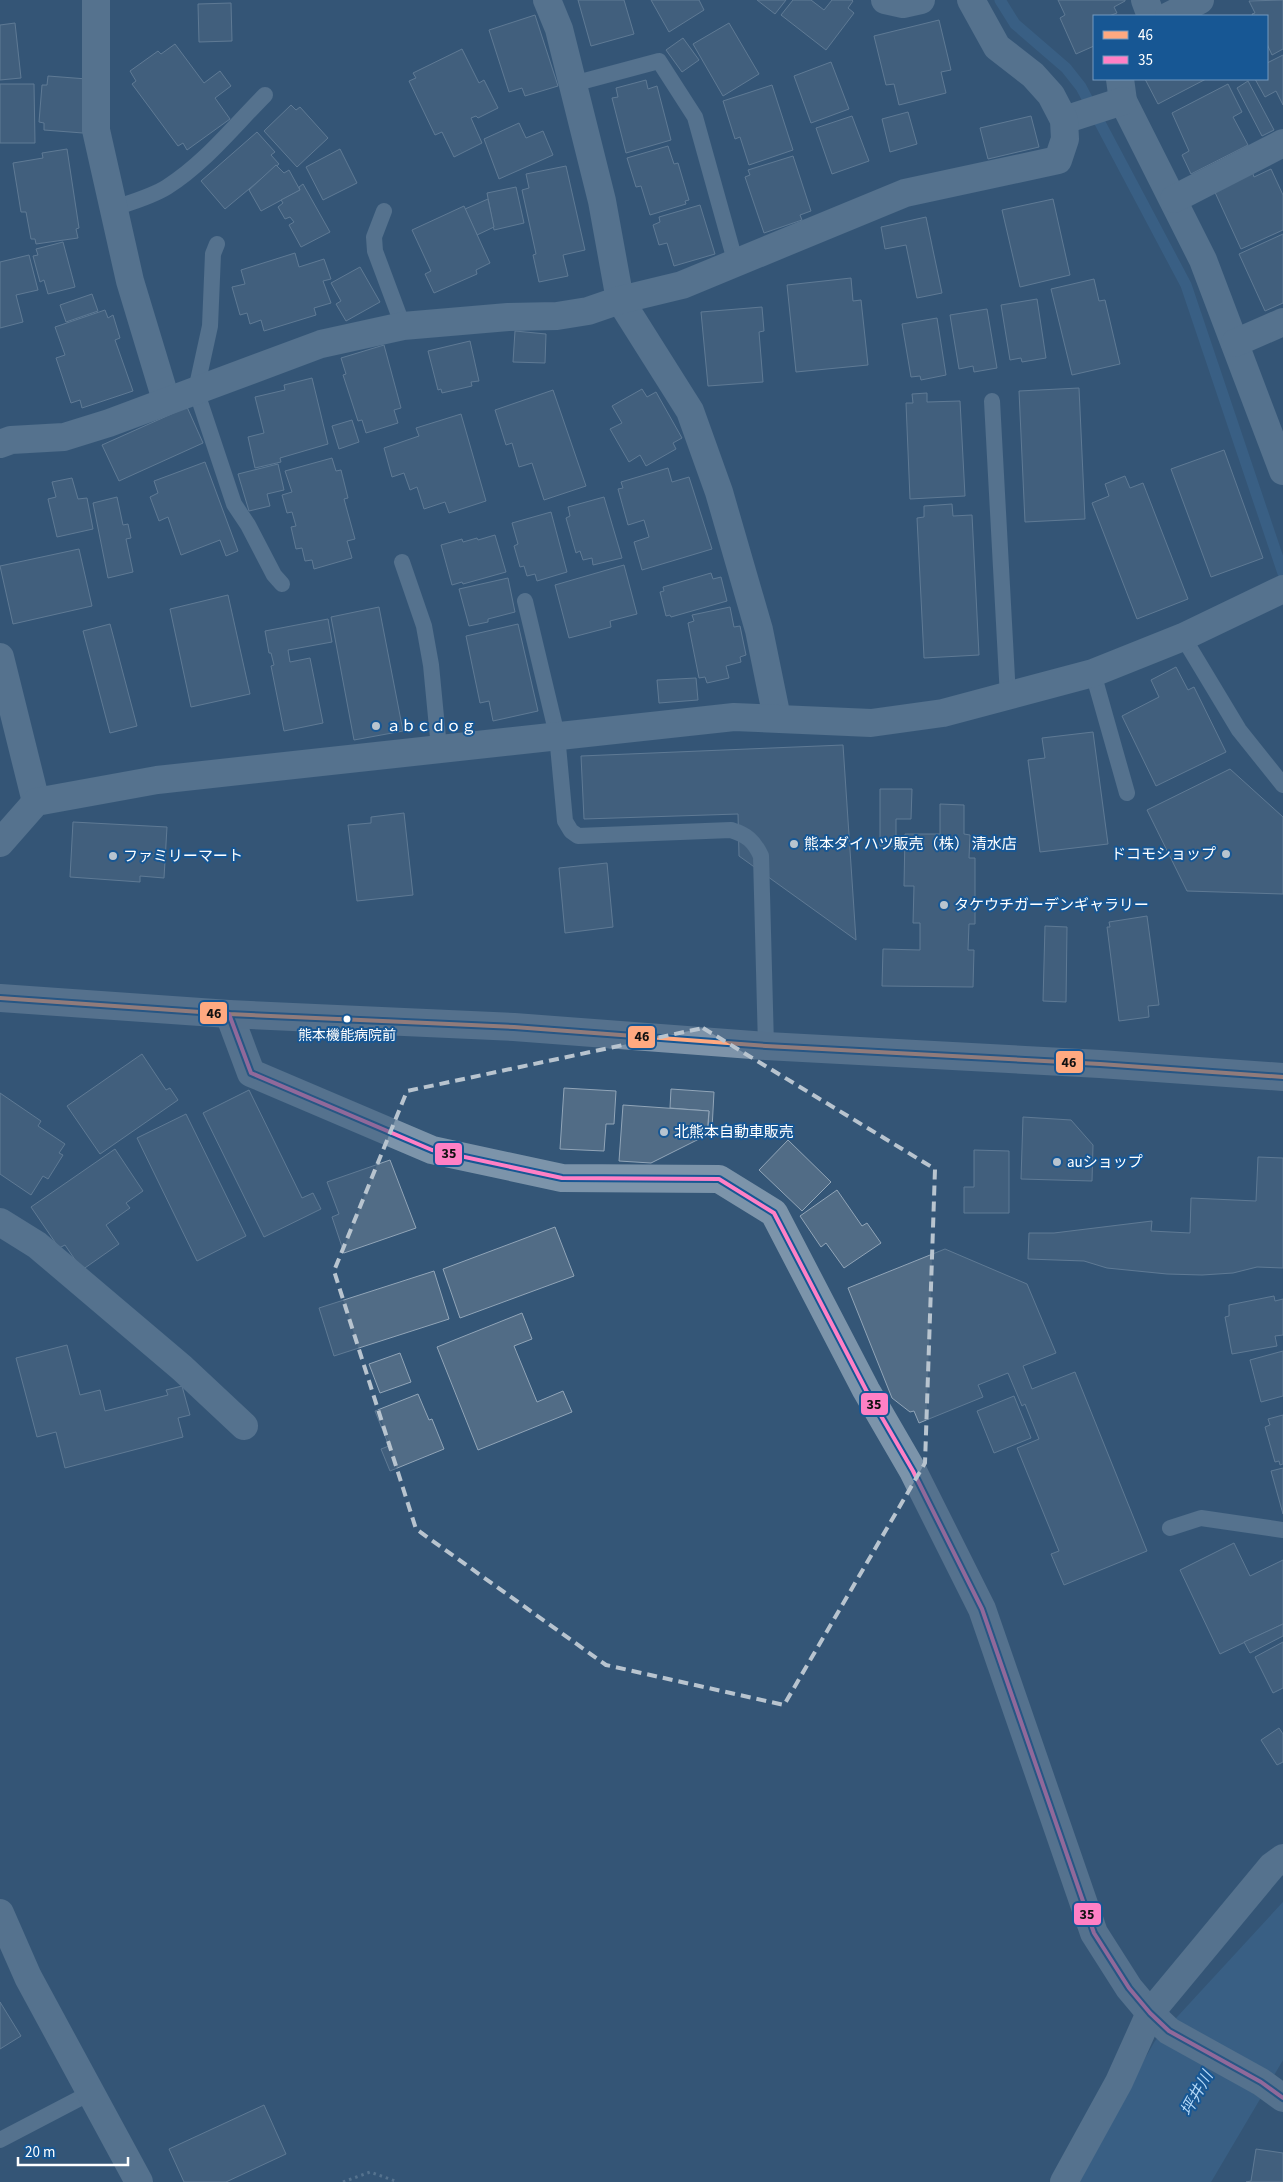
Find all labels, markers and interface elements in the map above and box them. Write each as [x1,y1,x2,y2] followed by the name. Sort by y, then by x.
[1093,15,1268,80] legend
[1138,25,1153,46] text: 46
[1138,50,1153,71] text: 35
[386,716,476,737] place label: ａｂｃｄｏｇ
[370,720,382,732] marker: ａｂｃｄｏｇ
[804,834,1017,855] place label: 熊本ダイハツ販売（株） 清水店
[788,838,800,850] marker: 熊本ダイハツ販売（株） 清水店
[1111,844,1216,865] place label: ドコモショップ
[123,846,243,867] place label: ファミリーマート
[1220,848,1232,860] marker: ドコモショップ
[107,850,119,862] marker: ファミリーマート
[954,895,1149,916] place label: タケウチガーデンギャラリー
[938,899,950,911] marker: タケウチガーデンギャラリー
[199,1001,228,1025] line badge: 46
[207,1004,221,1024] text: 46
[342,1014,352,1024] marker: 熊本機能病院前
[627,1025,656,1049] line badge: 46
[298,1026,396,1046] place label: 熊本機能病院前
[635,1027,649,1047] text: 46
[1055,1050,1084,1074] line badge: 46
[1062,1053,1076,1073] text: 46
[674,1122,794,1143] place label: 北熊本自動車販売
[658,1126,670,1138] marker: 北熊本自動車販売
[434,1142,463,1166] line badge: 35
[442,1144,456,1164] text: 35
[1067,1152,1143,1173] place label: auショップ
[1051,1156,1063,1168] marker: auショップ
[860,1392,889,1416] line badge: 35
[867,1395,881,1415] text: 35
[1073,1902,1102,1926] line badge: 35
[1080,1905,1094,1925] text: 35
[1176,2065,1219,2120] water label: 坪井川
[18,2134,128,2166] scale bar
[25,2142,55,2163] text: 20 m

